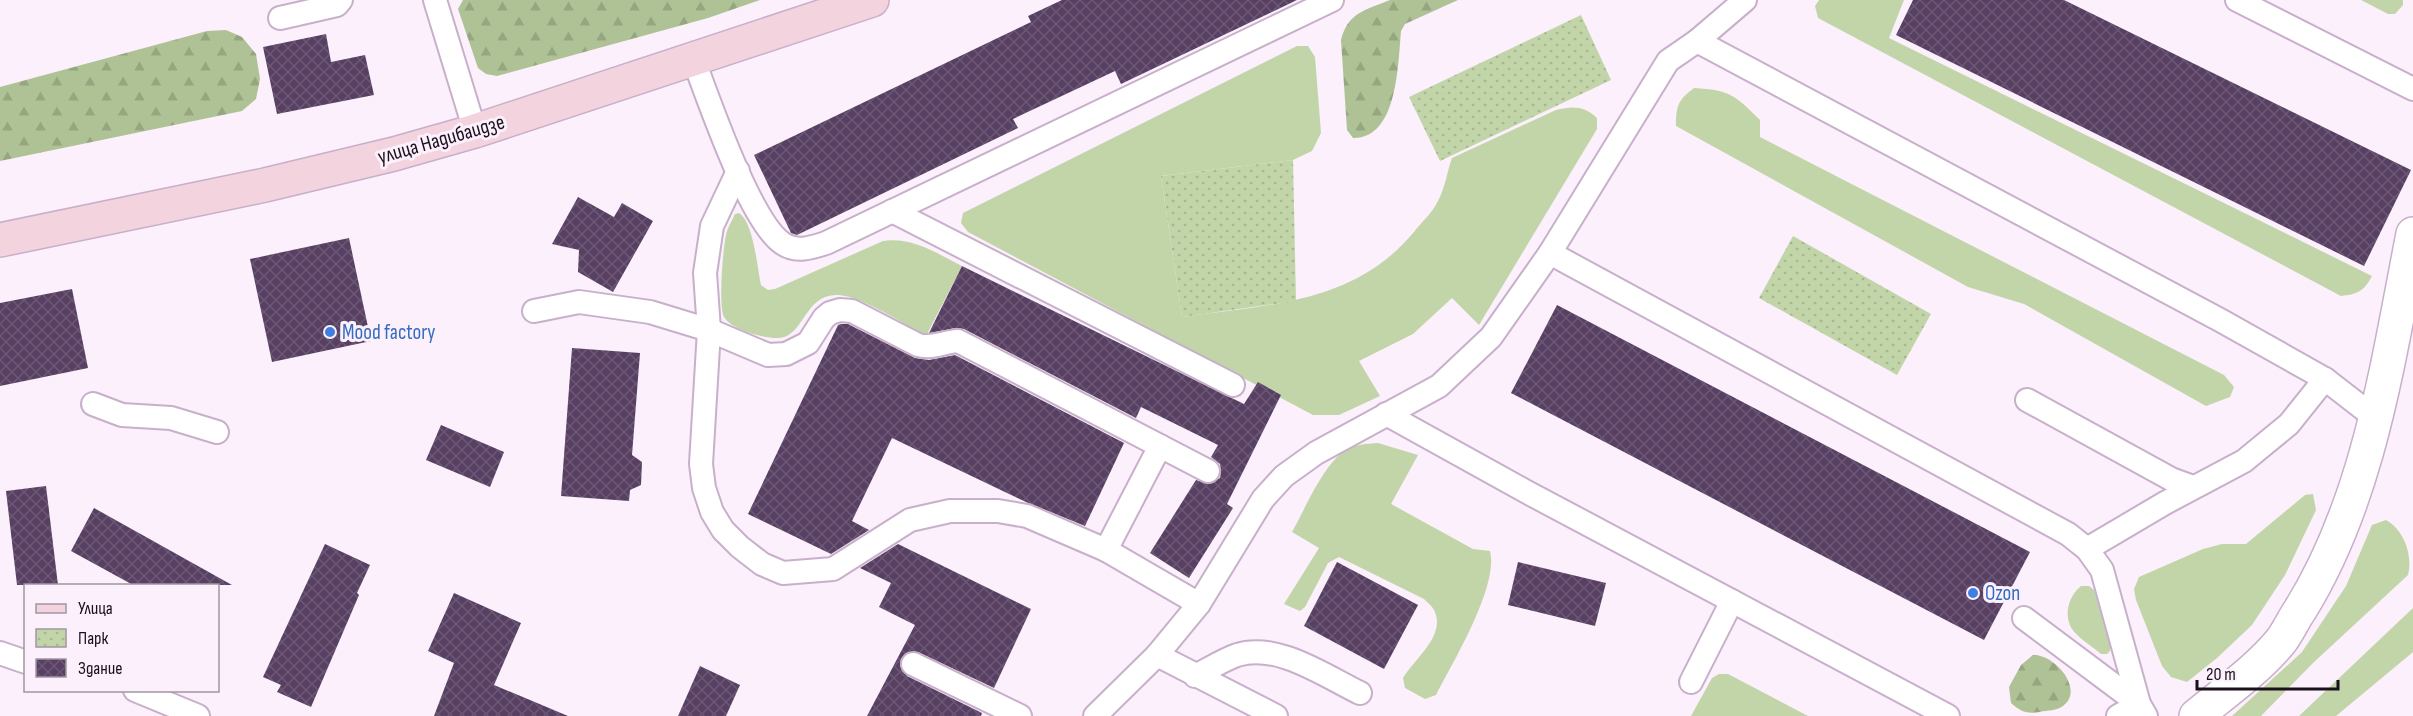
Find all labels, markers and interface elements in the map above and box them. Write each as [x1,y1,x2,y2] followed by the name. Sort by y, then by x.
[375,109,507,170] street label: улица Надибаидзе
[342,320,435,345] place label: Mood factory
[323,325,337,339] marker: Mood factory
[1985,581,2020,606] place label: Ozon
[24,584,219,692] legend
[1966,586,1980,600] marker: Ozon
[78,598,113,619] text: Улица
[78,628,109,649] text: Парк
[2197,653,2338,691] scale bar
[78,658,123,679] text: Здание
[2206,664,2236,685] text: 20 m

